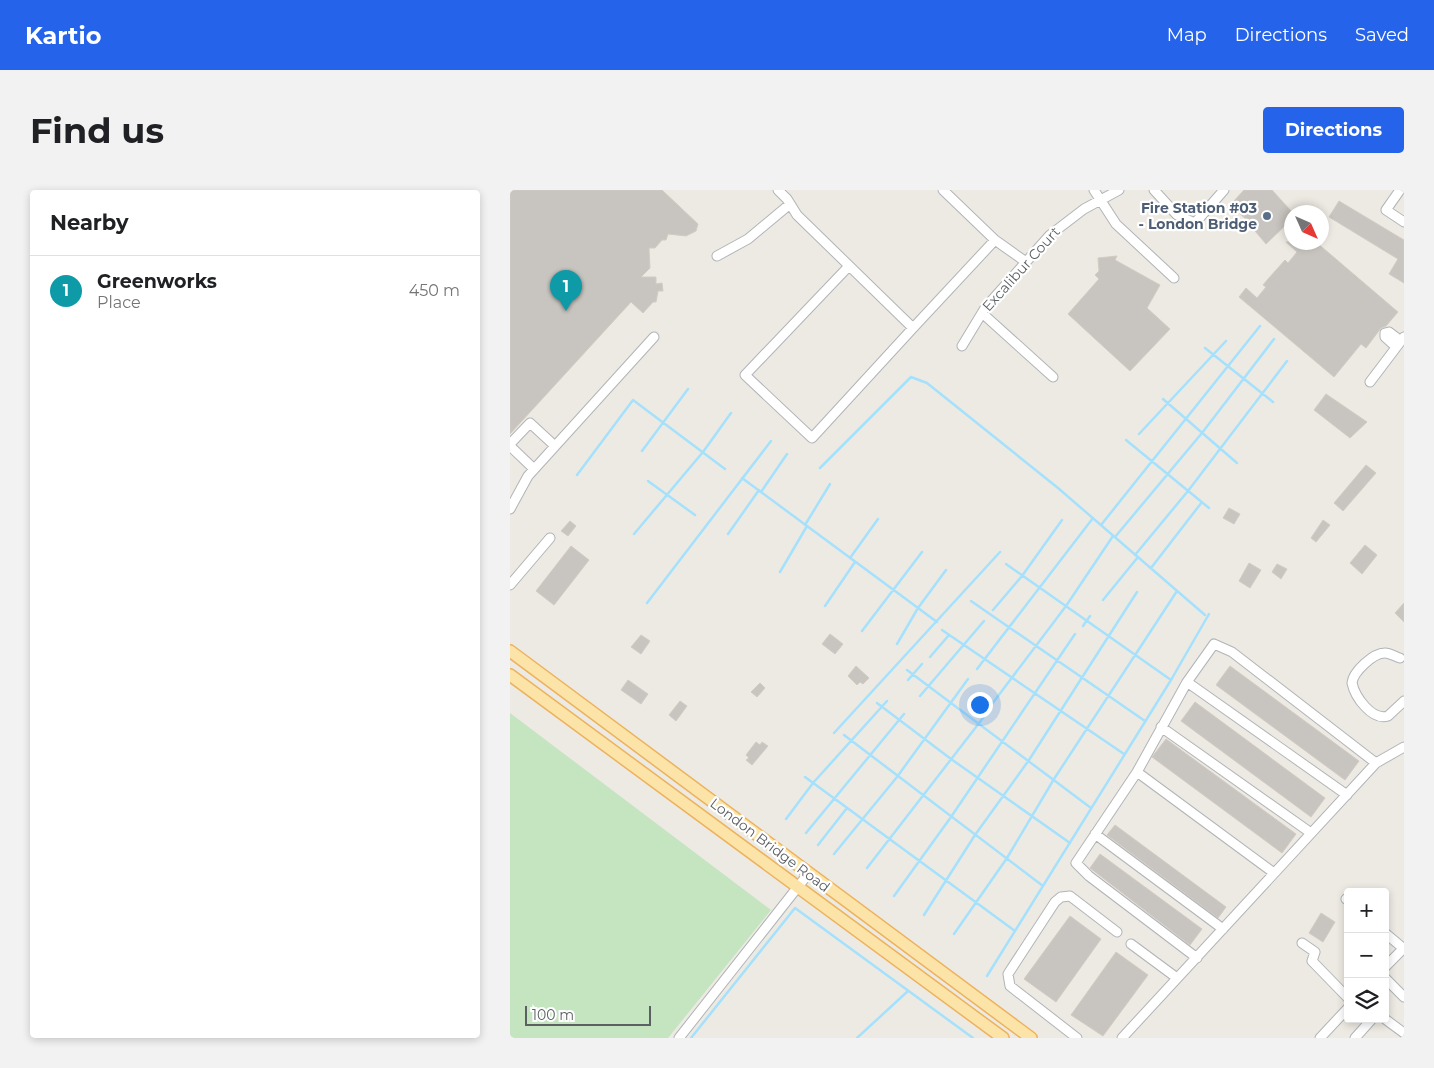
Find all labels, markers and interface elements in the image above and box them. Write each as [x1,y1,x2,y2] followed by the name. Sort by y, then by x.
[25,21,101,50] text: Kartio
[1167,24,1207,46] text: Map
[1235,24,1327,46] text: Directions
[1355,24,1409,46] text: Saved
[1263,107,1404,153] button: Directions
[30,109,164,152] text: Find us
[1139,199,1257,233] place label: Fire Station #03 - London Bridge
[1284,205,1329,250] north arrow
[50,210,129,235] text: Nearby
[1261,210,1273,222] marker: Fire Station #03 - London Bridge
[978,223,1064,315] street label: Excalibur Court
[97,270,217,293] text: Greenworks
[550,270,582,311] pin: 1
[63,281,69,300] text: 1
[409,281,460,300] text: 450 m
[97,293,141,312] text: Place
[967,692,993,718] your location
[707,794,833,896] street label: London Bridge Road
[1344,888,1389,1023] map controls
[1344,888,1389,933] button: +
[1344,933,1389,978] button: −
[1344,978,1389,1023] button: layers
[525,1003,651,1026] scale bar
[532,1006,574,1024] text: 100 m

